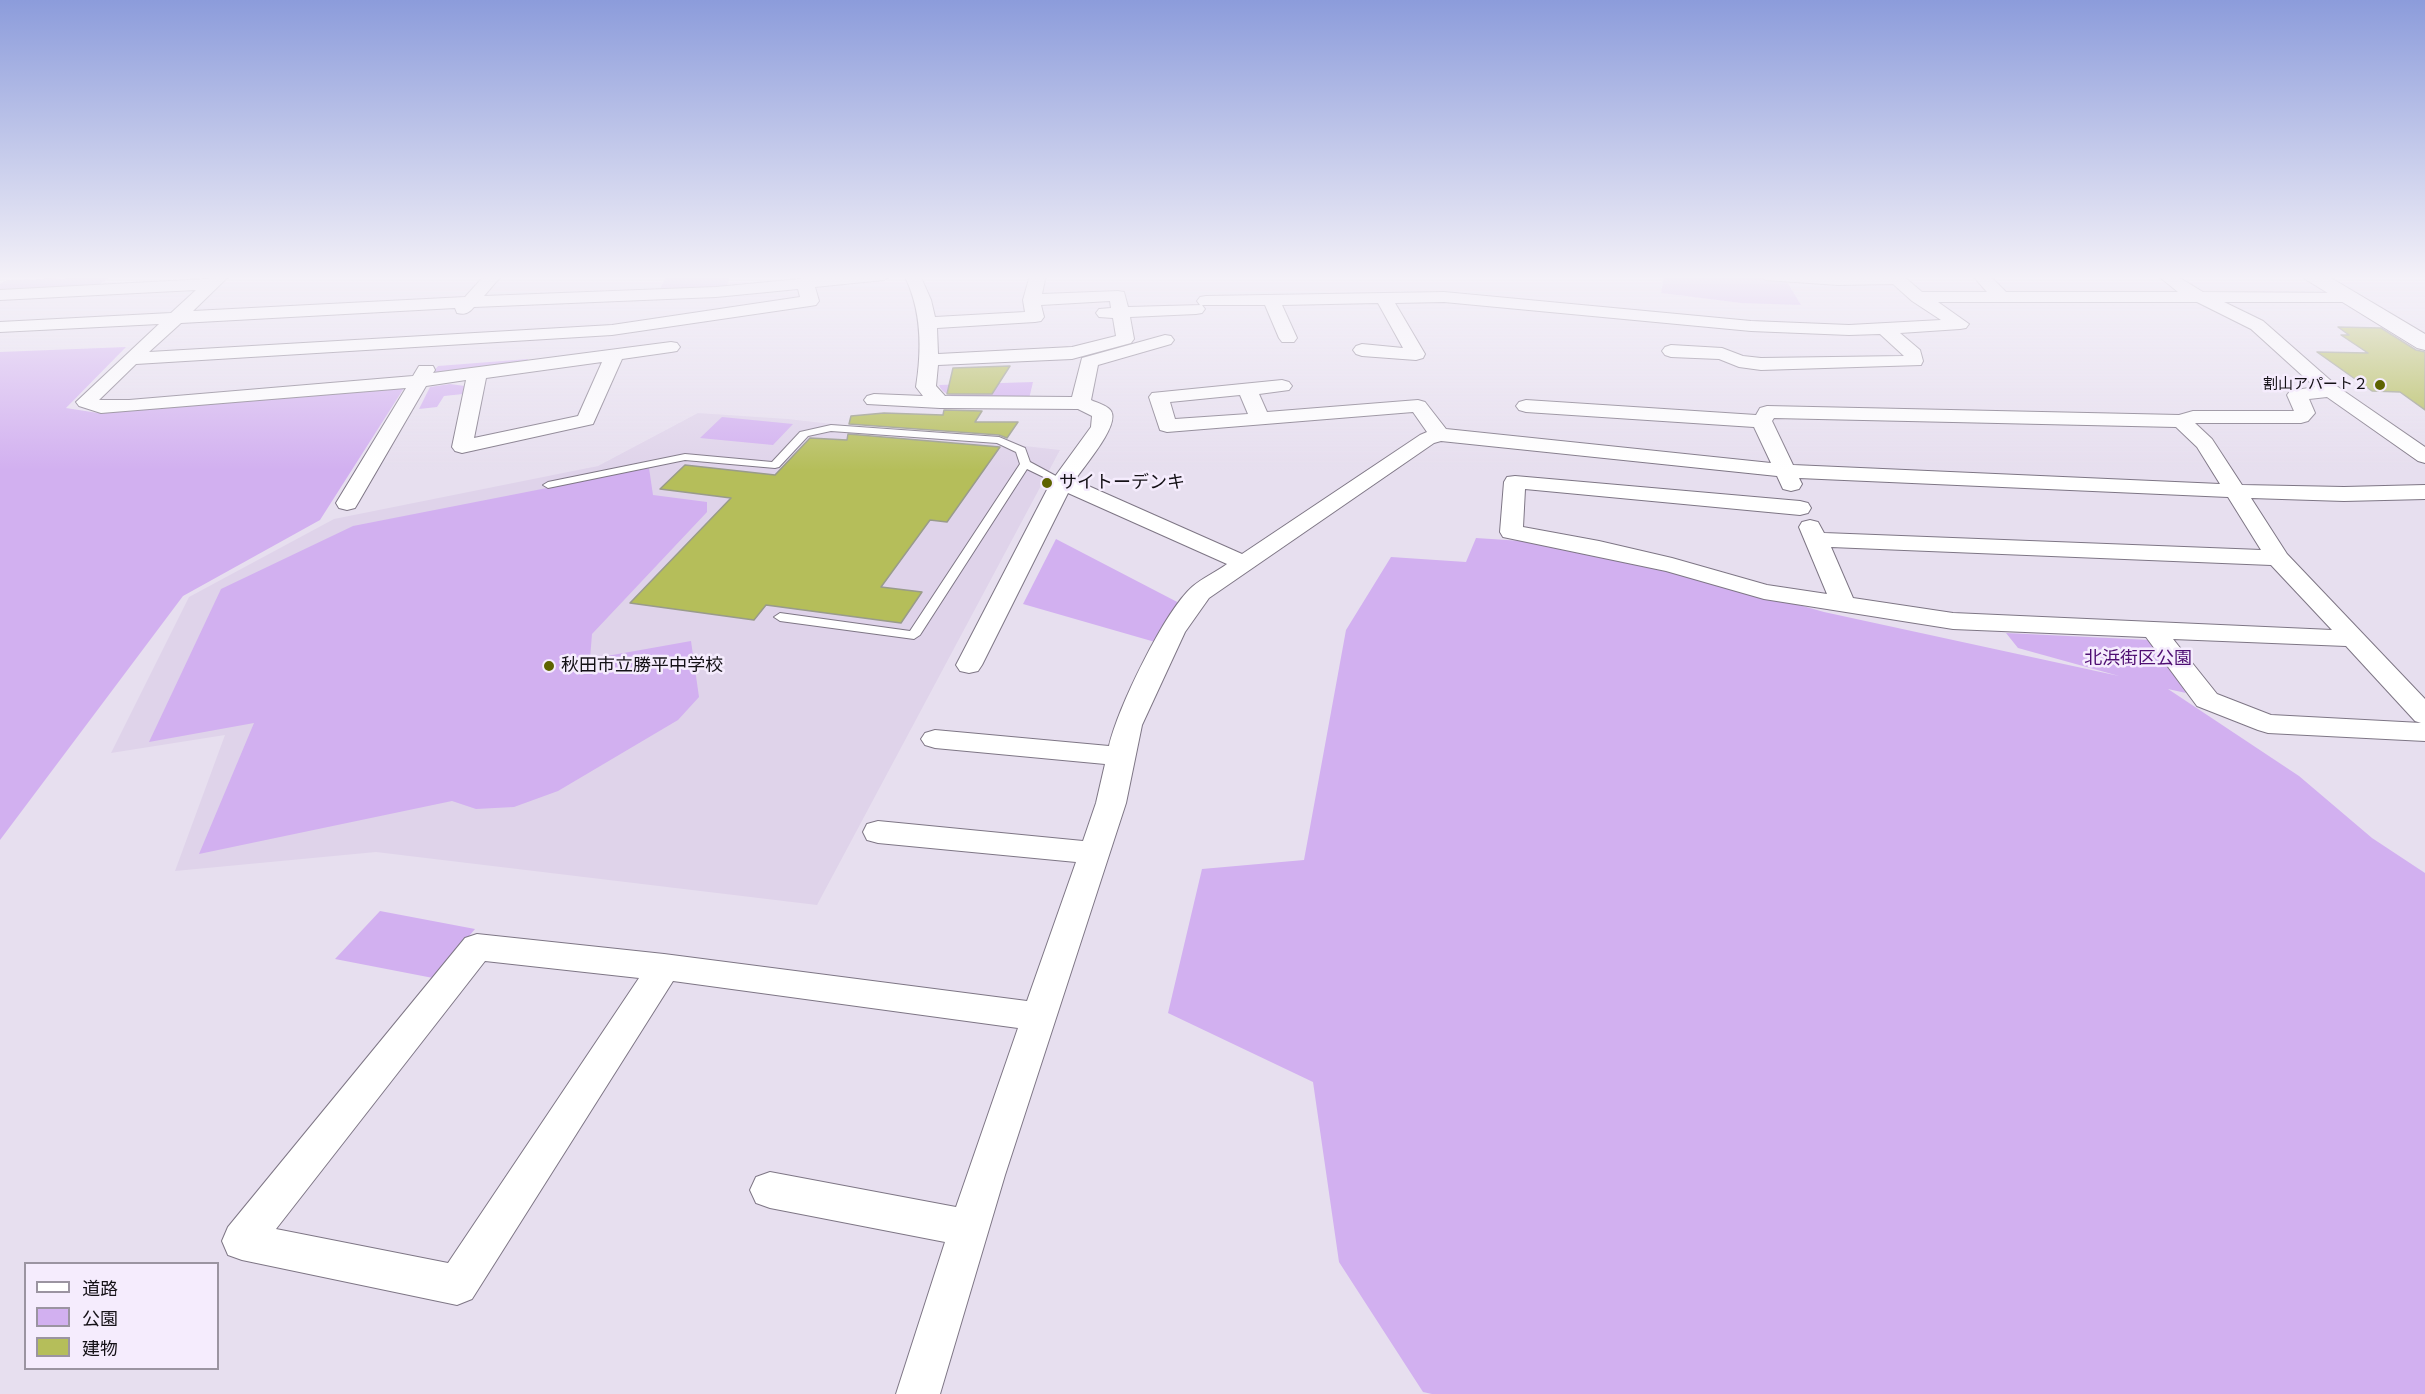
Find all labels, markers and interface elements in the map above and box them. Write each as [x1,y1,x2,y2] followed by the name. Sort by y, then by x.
[2263,376,2368,394] place label: 割山アパート２
[2373,378,2387,392] marker: 割山アパート２
[1059,472,1185,494] place label: サイトーデンキ
[1040,476,1054,490] marker: サイトーデンキ
[2084,648,2192,670] park label: 北浜街区公園
[561,655,723,677] place label: 秋田市立勝平中学校
[542,659,556,673] marker: 秋田市立勝平中学校
[24,1262,219,1370] legend
[82,1278,118,1300] text: 道路
[82,1308,118,1330] text: 公園
[82,1338,118,1360] text: 建物

